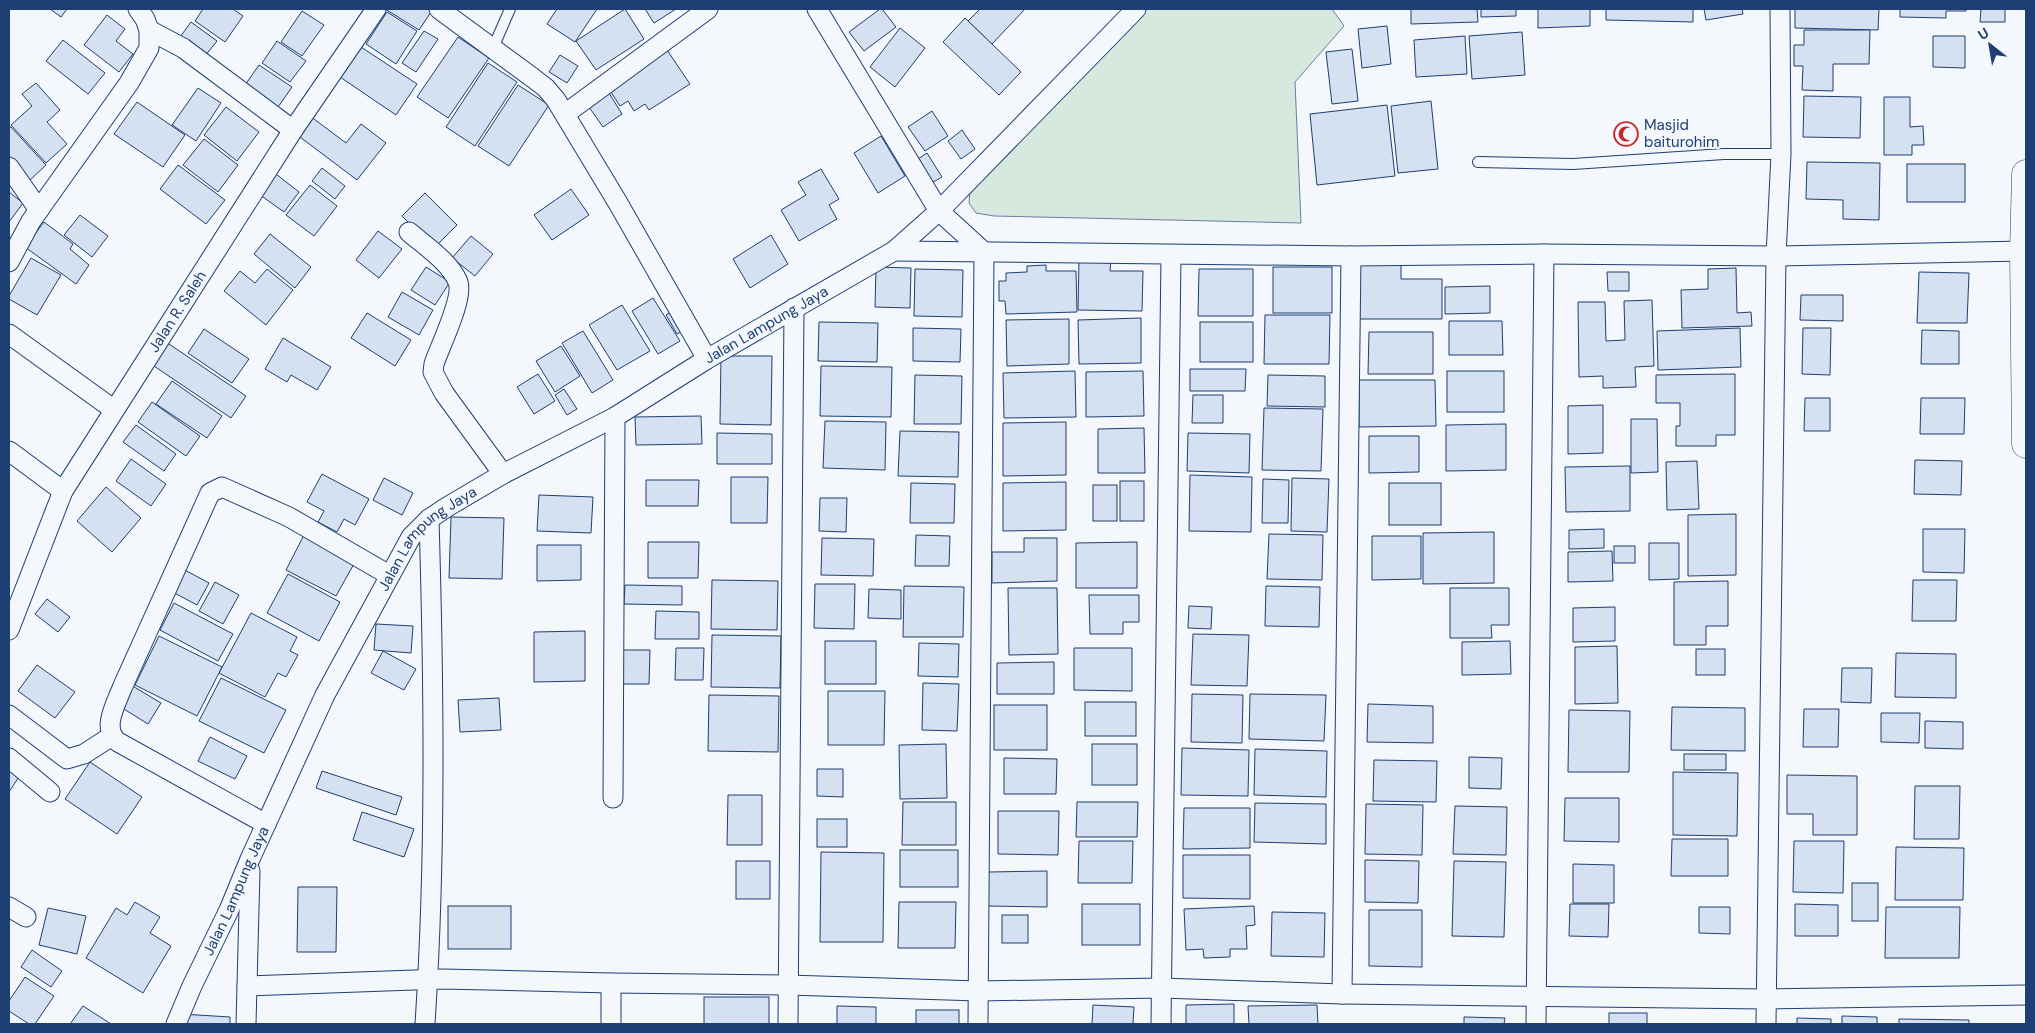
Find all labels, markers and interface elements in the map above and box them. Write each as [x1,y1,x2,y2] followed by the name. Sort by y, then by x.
[1965,20,2015,70] north arrow
[1975,24,1992,44] text: U
[1644,115,1719,152] place label: Masjid baiturohim
[1613,121,1639,147] mosque icon: Masjid baiturohim
[144,267,211,356] street label: Jalan R. Saleh
[701,281,832,368] street label: Jalan Lampung Jaya
[374,482,480,595] street label: Jalan Lampung Jaya
[198,823,274,959] street label: Jalan Lampung Jaya

